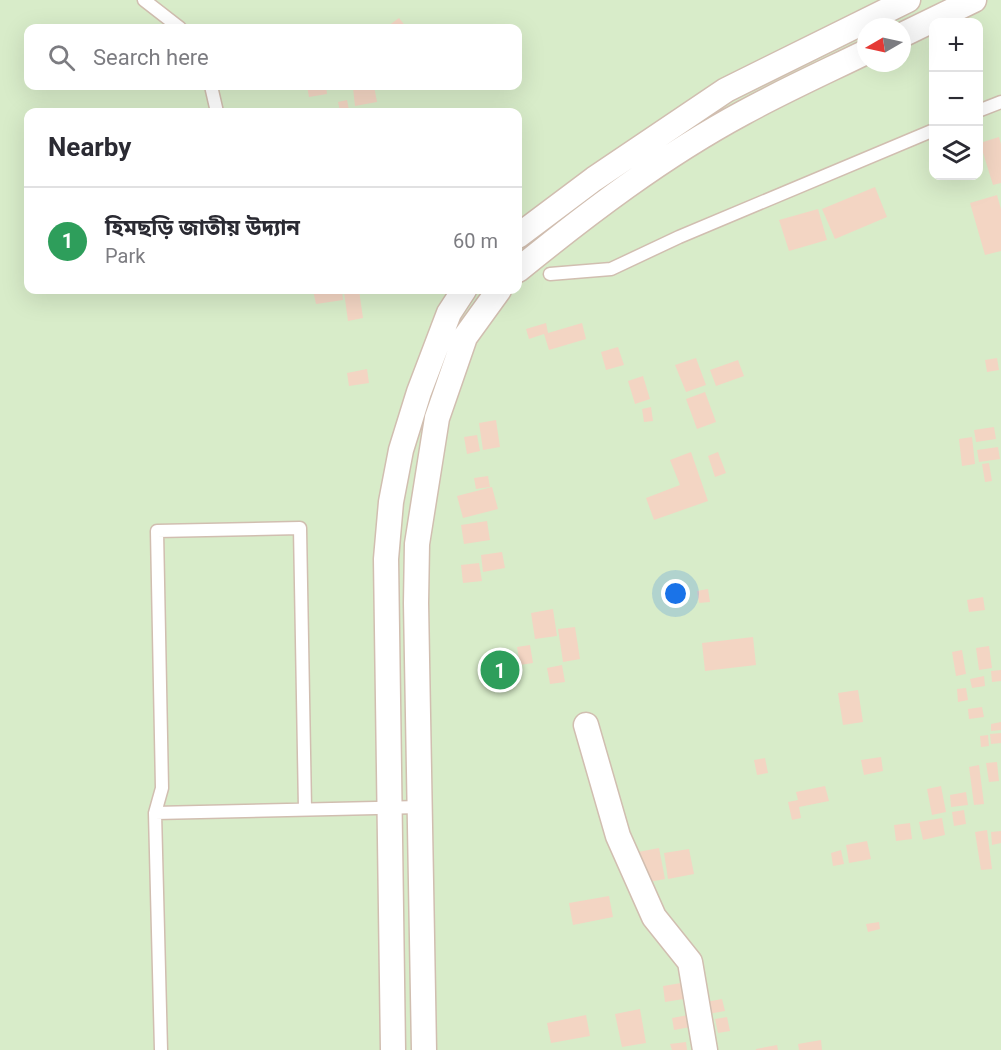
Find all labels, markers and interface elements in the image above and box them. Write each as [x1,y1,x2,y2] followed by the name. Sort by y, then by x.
[857,18,911,72] north arrow
[929,18,983,180] map controls
[929,18,983,72] button: +
[24,24,522,90] search box
[45,41,78,74] icon: search
[93,45,209,70] text: Search here
[929,72,983,126] button: −
[929,126,983,180] button: layers
[48,132,131,162] text: Nearby
[105,215,300,240] text: হিমছড়ি জাতীয় উদ্যান
[62,229,73,253] text: 1
[453,229,498,253] text: 60 m
[105,244,145,268] text: Park
[661,579,690,608] your location
[480,648,520,692] pin: 1

